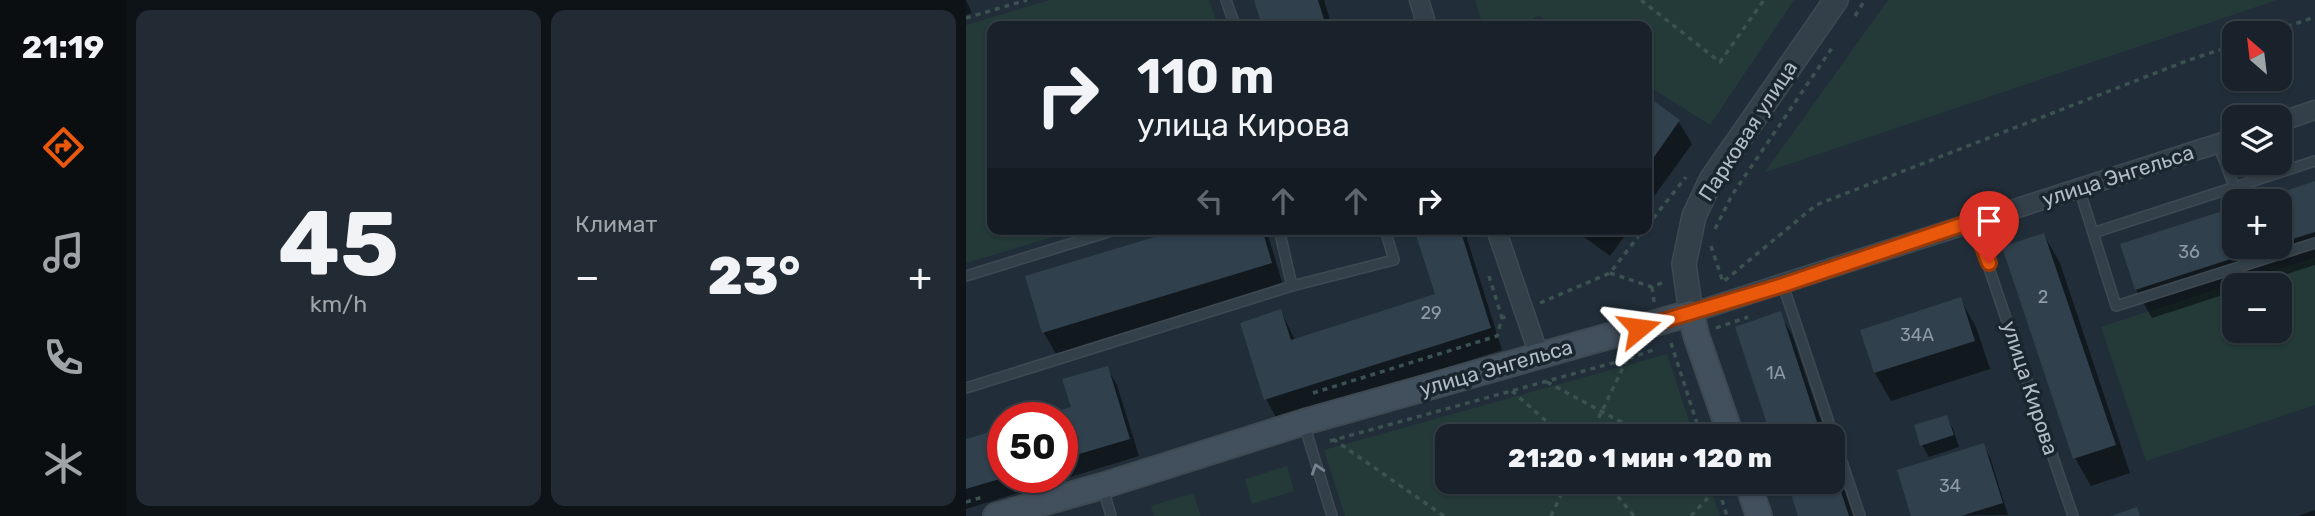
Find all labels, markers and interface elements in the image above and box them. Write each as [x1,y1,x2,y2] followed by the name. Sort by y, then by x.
[2222,21,2292,91] north arrow
[2222,21,2292,343] map controls
[22,28,104,66] text: 21:19
[1137,47,1274,105] text: 110 m
[1022,49,1113,140] icon: right
[1693,56,1802,206] street label: Парковая улица
[2222,105,2292,175] button: layers
[1137,106,1350,144] text: улица Кирова
[39,123,88,172] icon: directions
[2039,139,2197,212] street label: улица Энгельса
[1191,182,1229,220] icon: left
[1264,182,1302,220] icon: ahead
[1337,182,1375,220] icon: ahead
[1410,182,1448,220] icon: right
[2222,189,2292,259] button: +
[278,190,399,298] text: 45
[1959,191,2019,263] pin
[1970,202,2008,240] icon: arrive
[575,210,657,238] text: Климат
[39,228,88,277] icon: music
[2178,241,2200,263] house number: 36
[708,245,800,307] text: 23°
[575,254,600,300] text: −
[908,254,932,300] text: +
[2222,273,2292,343] button: −
[2038,286,2048,308] house number: 2
[310,290,367,318] text: km/h
[1602,291,1676,365] position arrow
[1420,302,1442,324] house number: 29
[1997,318,2064,458] street label: улица Кирова
[1900,324,1934,346] house number: 34А
[39,333,88,382] icon: phone
[1416,334,1575,401] street label: улица Энгельса
[1766,362,1786,384] house number: 1А
[987,402,1078,493] speed limit sign: 50
[39,439,88,488] icon: climate
[1508,443,1772,474] text: 21:20 · 1 мин · 120 m
[1311,464,1325,476] one-way arrow
[1939,475,1961,497] house number: 34

